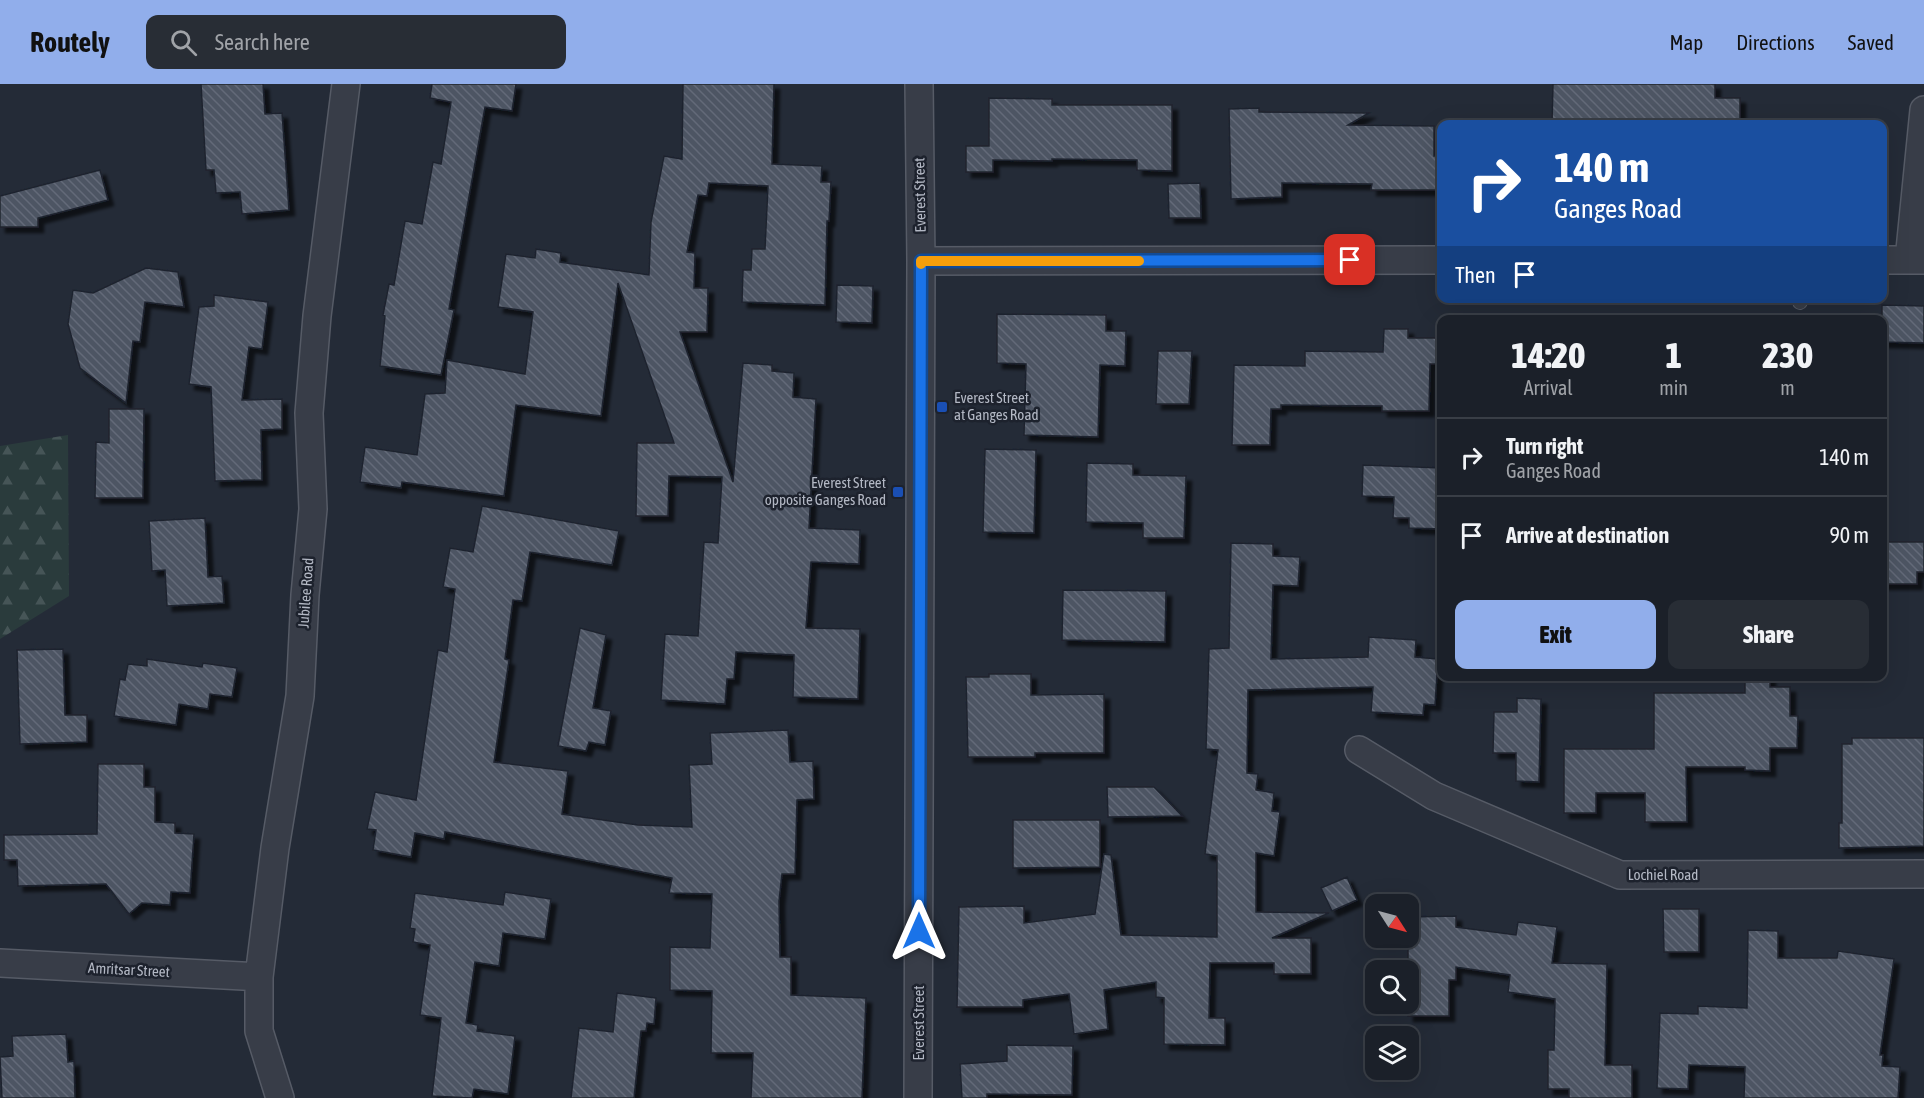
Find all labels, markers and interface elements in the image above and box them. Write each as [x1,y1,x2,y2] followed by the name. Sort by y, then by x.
[146,15,566,69] search box
[30,26,110,58] text: Routely
[167,26,200,59] icon: search
[215,29,310,55] text: Search here
[1669,30,1703,54] text: Map
[1736,30,1815,54] text: Directions
[1848,30,1894,54] text: Saved
[1554,143,1649,191] text: 140 m
[1455,144,1533,222] icon: right
[910,157,929,233] street label: Everest Street
[1554,193,1682,224] text: Ganges Road
[1324,234,1375,285] pin
[1333,243,1366,276] icon: arrive
[1508,258,1541,291] icon: arrive
[1455,262,1496,288] text: Then
[1511,334,1585,376] text: 14:20
[1665,334,1682,376] text: 1
[1762,334,1813,376] text: 230
[1524,376,1573,399] text: Arrival
[1659,376,1688,399] text: min
[1780,376,1795,399] text: m
[954,389,1039,423] place label: Everest Street at Ganges Road
[935,400,949,414] marker: Everest Street at Ganges Road
[1506,433,1583,459] text: Turn right
[1455,441,1488,474] icon: right
[1819,444,1869,470] text: 140 m
[1506,459,1601,482] text: Ganges Road
[765,474,886,508] place label: Everest Street opposite Ganges Road
[891,485,905,499] marker: Everest Street opposite Ganges Road
[1455,519,1488,552] icon: arrive
[1506,522,1669,548] text: Arrive at destination
[1829,522,1869,548] text: 90 m
[295,557,316,629] street label: Jubilee Road
[1455,600,1656,669] button: Exit
[1668,600,1869,669] button: Share
[1628,866,1698,883] street label: Lochiel Road
[1365,894,1419,948] north arrow
[1365,894,1419,1080] map controls
[887,899,951,963] position arrow
[88,959,170,980] street label: Amritsar Street
[1365,960,1419,1014] button: search
[910,985,927,1061] street label: Everest Street
[1365,1026,1419,1080] button: layers

